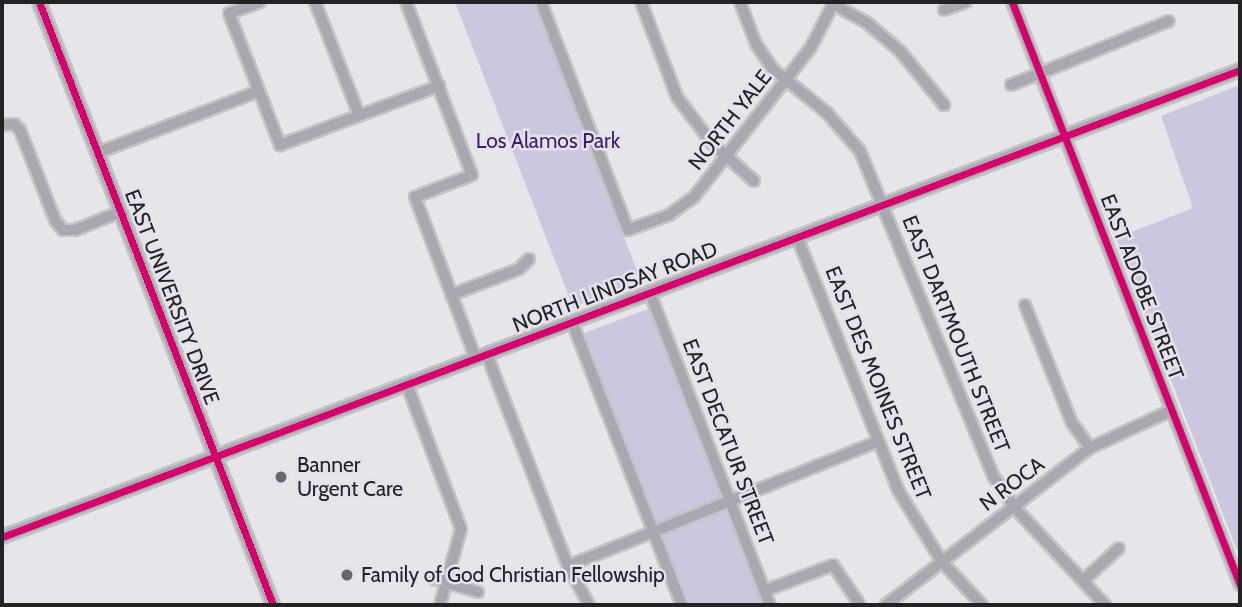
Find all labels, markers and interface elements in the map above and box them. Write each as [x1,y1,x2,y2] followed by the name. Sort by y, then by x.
[683,65,777,175] street label: NORTH YALE
[476,128,620,154] park label: Los Alamos Park
[119,186,225,408] street label: EAST UNIVERSITY DRIVE
[1095,191,1189,383] street label: EAST ADOBE STREET
[897,212,1015,456] street label: EAST DARTMOUTH STREET
[509,236,721,338] street label: NORTH LINDSAY ROAD
[820,263,936,503] street label: EAST DES MOINES STREET
[677,335,779,549] street label: EAST DECATUR STREET
[297,452,403,502] place label: Banner Urgent Care
[975,452,1049,516] street label: N ROCA
[271,467,291,487] marker: Banner Urgent Care
[361,562,665,588] place label: Family of God Christian Fellowship
[339,567,355,583] marker: Family of God Christian Fellowship

